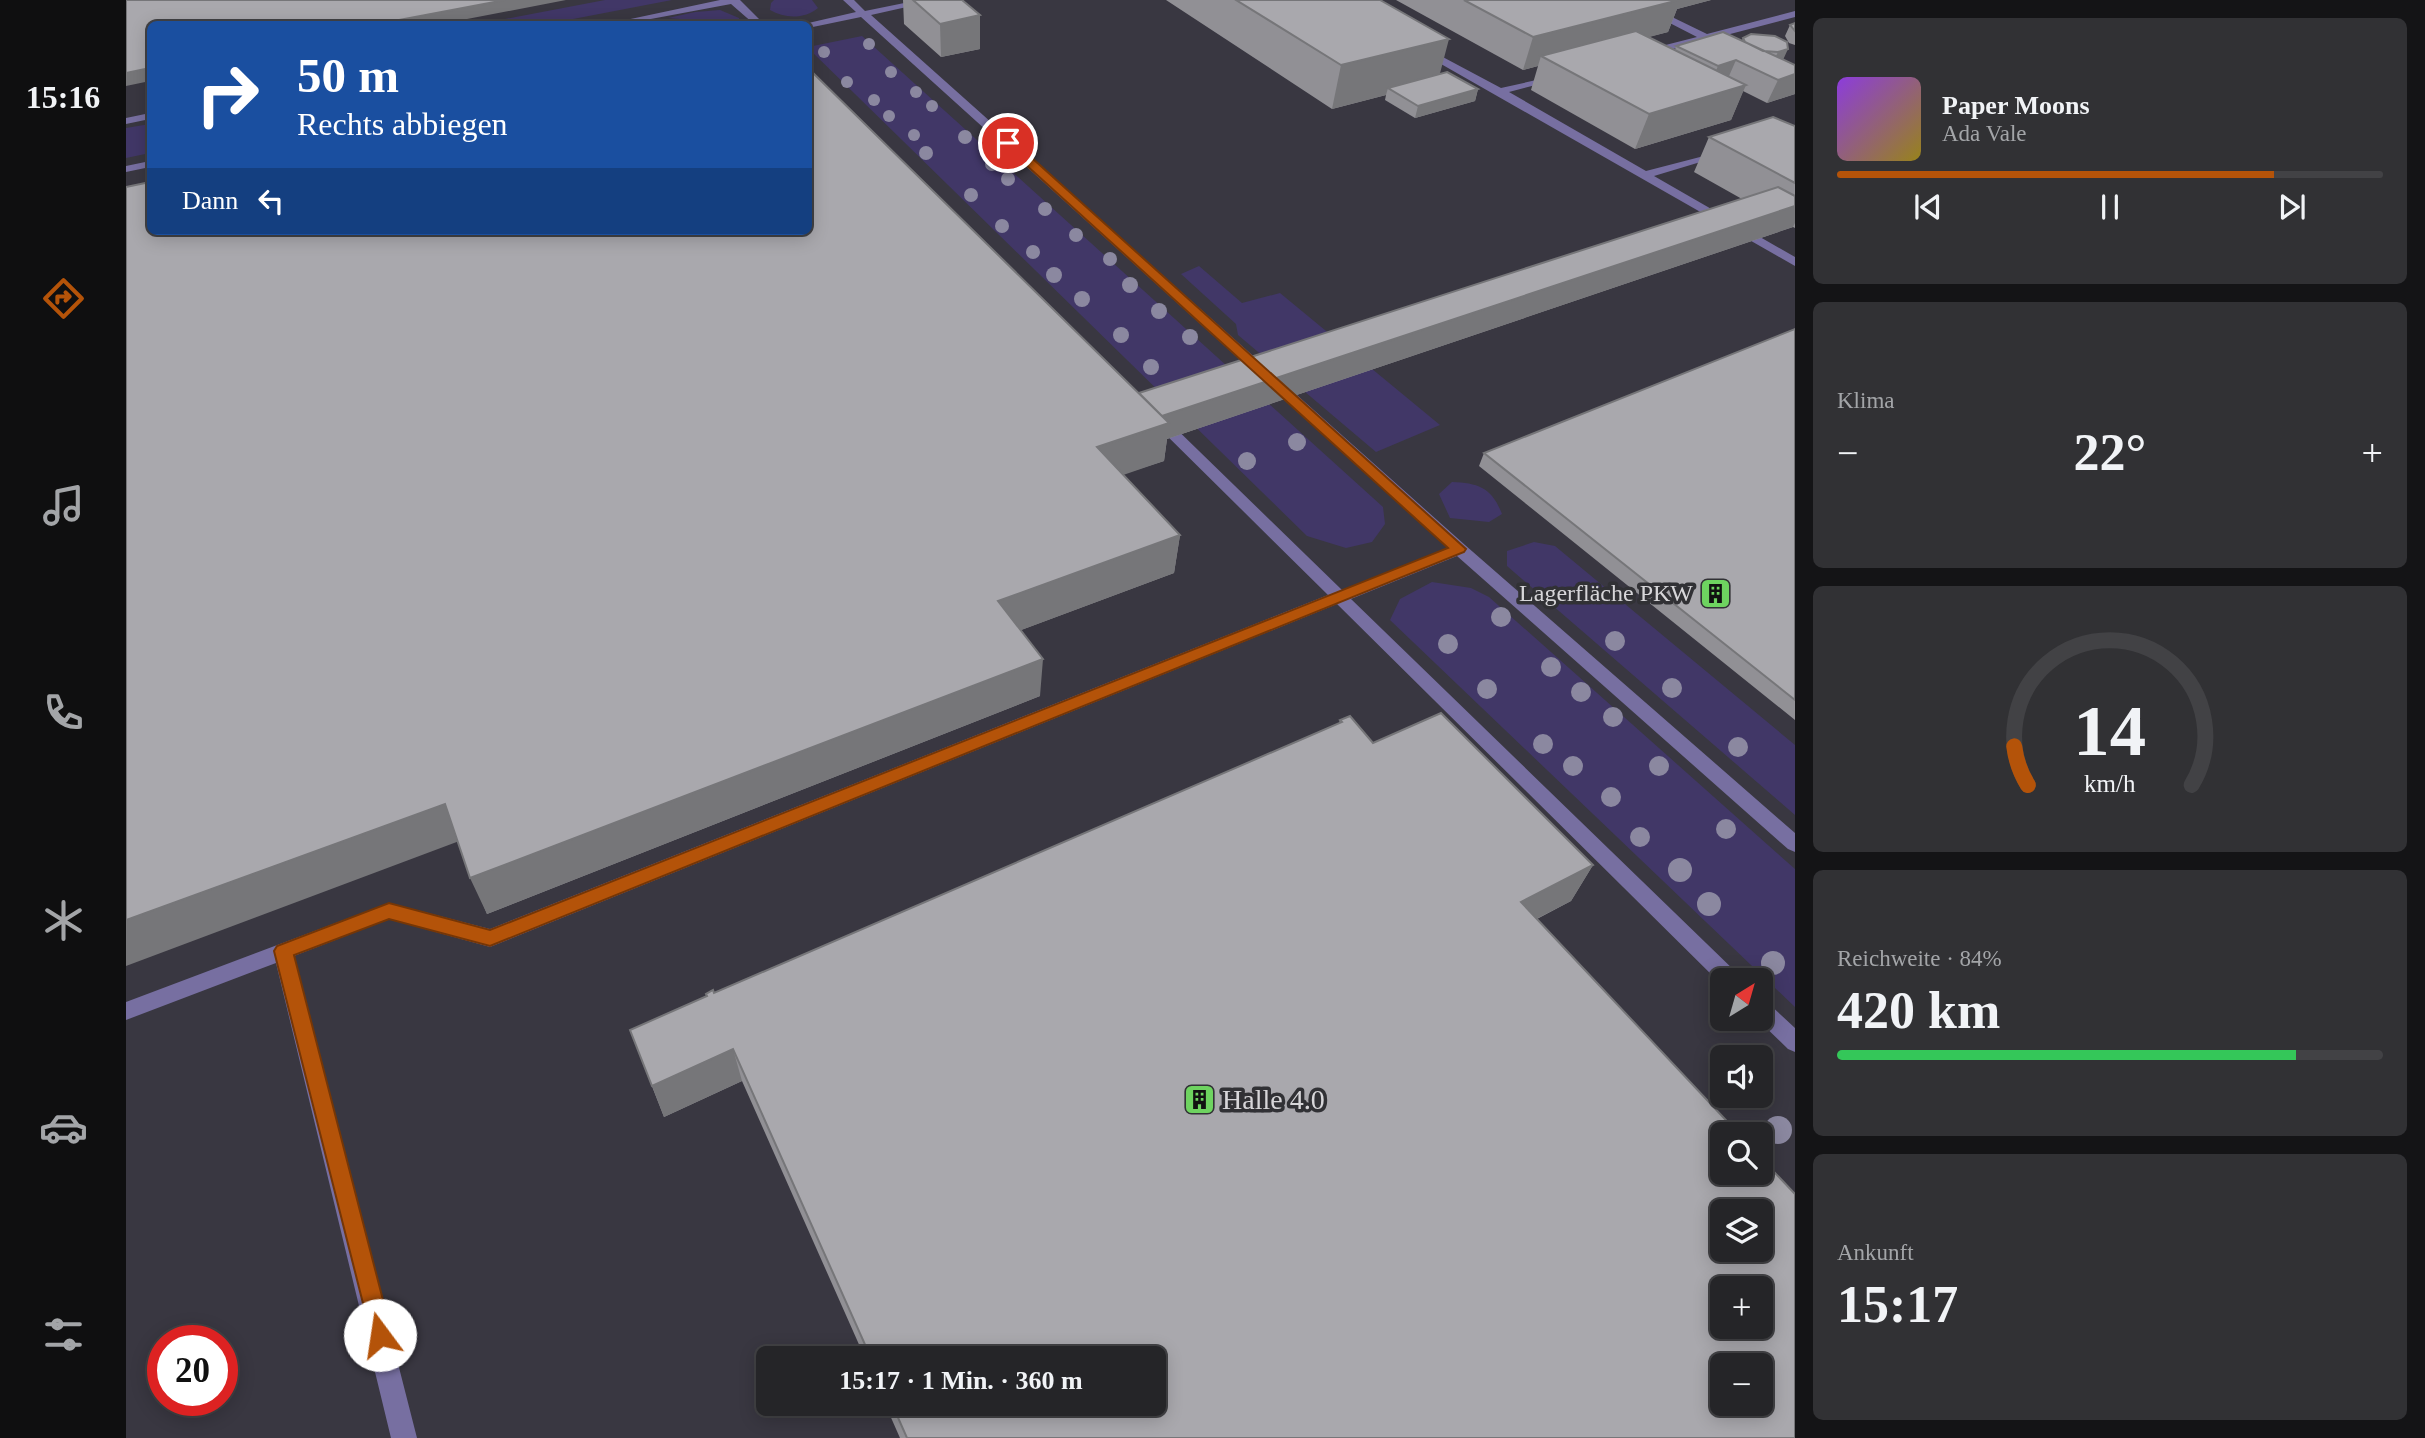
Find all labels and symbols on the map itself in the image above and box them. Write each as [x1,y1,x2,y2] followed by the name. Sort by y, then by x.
[978,113,1038,173] pin
[1699,576,1733,610] building icon: Lagerfläche PKW
[1519,580,1693,606] place label: Lagerfläche PKW
[1710,968,1773,1031] north arrow
[1182,1082,1216,1116] building icon: Halle 4.0
[1222,1084,1325,1115] place label: Halle 4.0
[343,1298,417,1372] position arrow
[147,1325,238,1416] speed limit sign: 20

